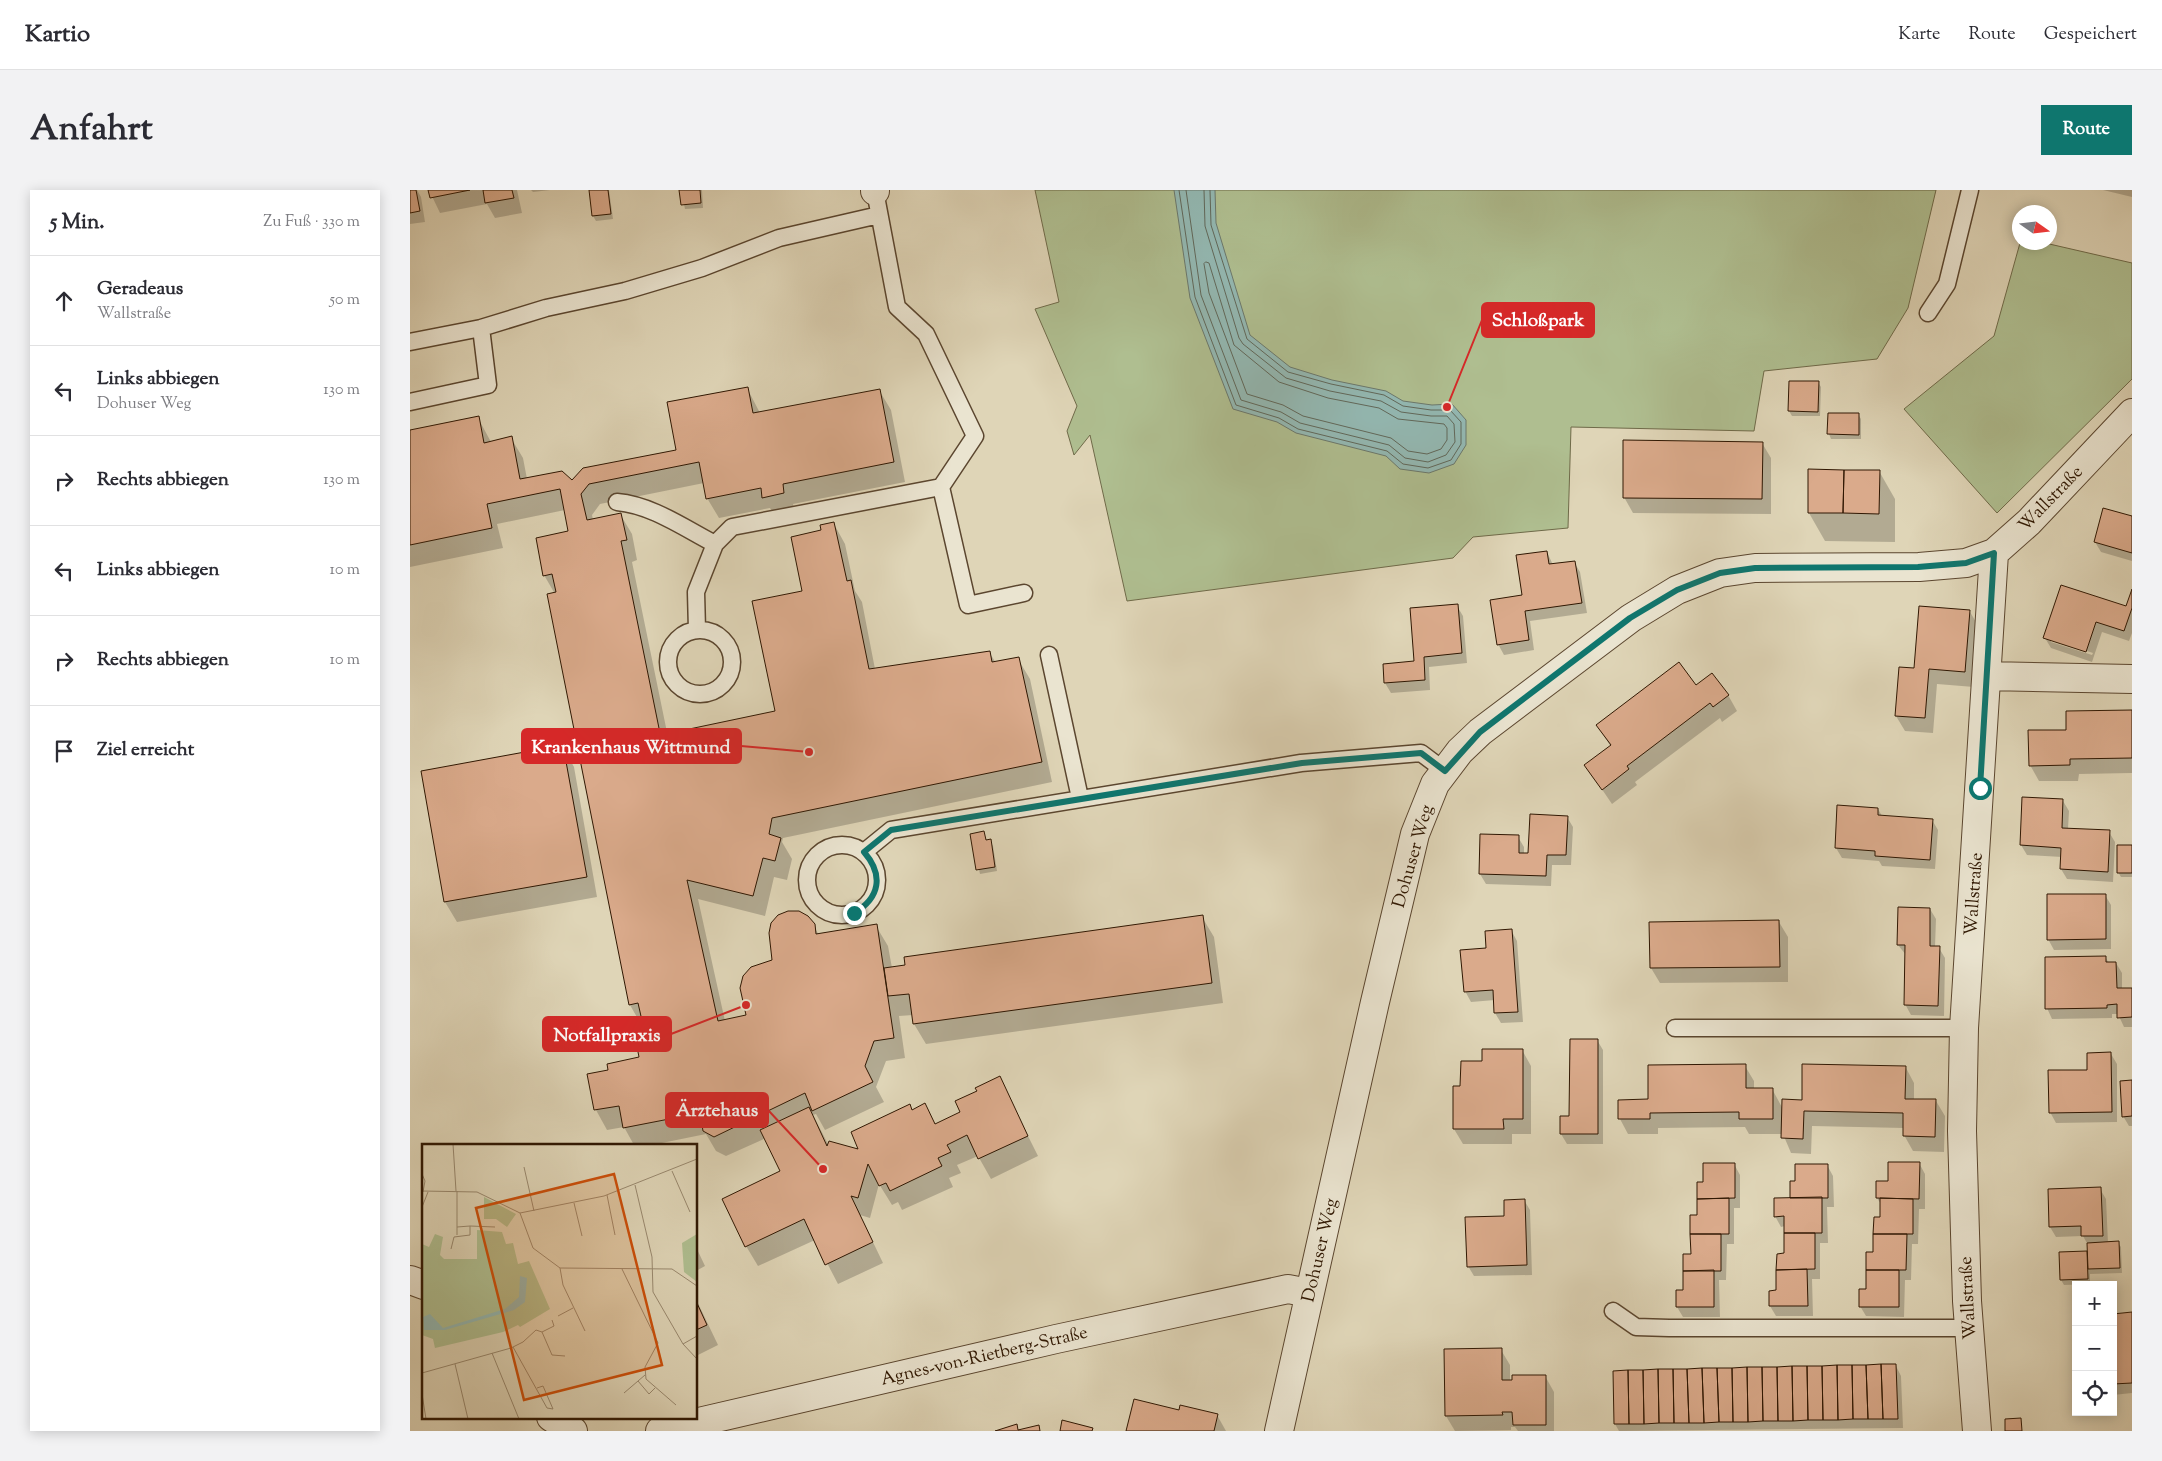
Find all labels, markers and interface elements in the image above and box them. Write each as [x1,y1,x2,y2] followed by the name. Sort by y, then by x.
[25,18,90,52] text: Kartio
[1898,22,1941,48] text: Karte
[1969,22,2016,48] text: Route
[2044,22,2137,48] text: Gespeichert
[30,105,153,156] text: Anfahrt
[2041,105,2132,155] button: Route
[2012,205,2057,250] north arrow
[50,208,105,238] text: 5 Min.
[263,211,360,234] text: Zu Fuß · 330 m
[97,276,183,303] text: Geradeaus
[50,287,78,315] icon: ahead
[329,289,360,312] text: 50 m
[97,303,171,326] text: Wallstraße
[1482,303,1594,337] callout: Schloßpark
[1492,308,1585,335] text: Schloßpark
[97,366,220,393] text: Links abbiegen
[50,377,78,405] icon: left
[323,379,360,402] text: 130 m
[97,393,191,416] text: Dohuser Weg
[2013,460,2090,538] street label: Wallstraße
[50,467,78,495] icon: right
[97,467,229,494] text: Rechts abbiegen
[323,469,360,492] text: 130 m
[50,557,78,585] icon: left
[97,557,220,584] text: Links abbiegen
[330,559,360,582] text: 10 m
[50,647,78,675] icon: right
[97,647,229,674] text: Rechts abbiegen
[330,649,360,672] text: 10 m
[522,729,741,763] callout: Krankenhaus Wittmund
[531,735,731,762] text: Krankenhaus Wittmund
[50,737,78,765] icon: arrive
[97,737,194,764] text: Ziel erreicht
[1969,777,1992,800] route start
[1387,802,1441,911] street label: Dohuser Weg
[1959,852,1991,937] street label: Wallstraße
[843,902,866,925] route end
[543,1017,671,1051] callout: Notfallpraxis
[553,1023,661,1050] text: Notfallpraxis
[666,1093,768,1127] callout: Ärztehaus
[676,1098,759,1125] text: Ärztehaus
[422,1144,698,1418] inset map
[1296,1196,1346,1305] street label: Dohuser Weg
[1954,1256,1984,1340] street label: Wallstraße
[2072,1281,2117,1416] map controls
[2072,1281,2117,1326] button: +
[878,1320,1091,1393] street label: Agnes-von-Rietberg-Straße
[2072,1326,2117,1371] button: −
[2072,1371,2117,1416] button: locate

